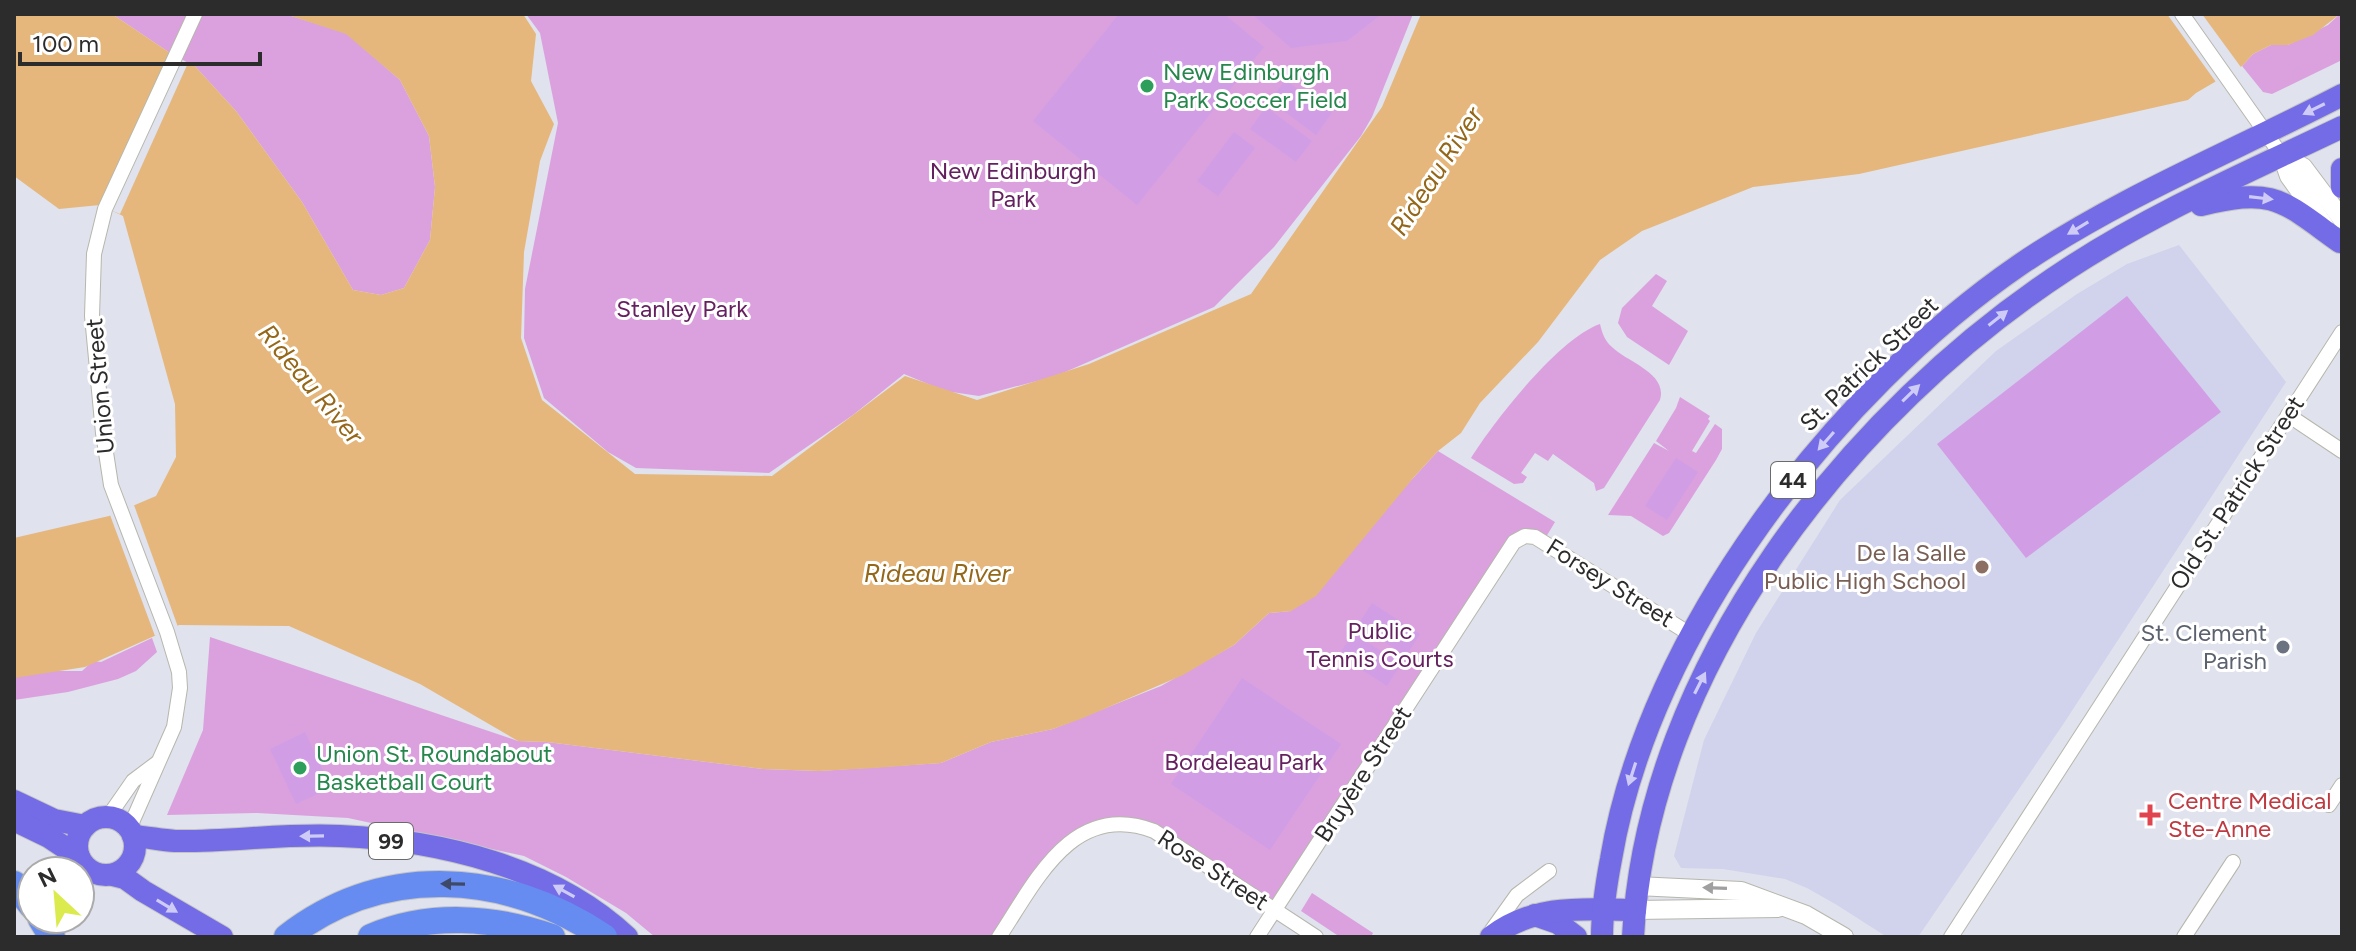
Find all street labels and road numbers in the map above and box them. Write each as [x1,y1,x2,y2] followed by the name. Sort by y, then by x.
[1793,290,1944,437] street label: St. Patrick Street
[79,317,120,455] street label: Union Street
[2163,390,2310,595] street label: Old St. Patrick Street
[1771,462,1815,498] road number: 44
[1541,532,1679,633] street label: Forsey Street
[1308,700,1417,847] street label: Bruyère Street
[369,823,413,859] road number: 99
[1152,823,1274,916] street label: Rose Street

